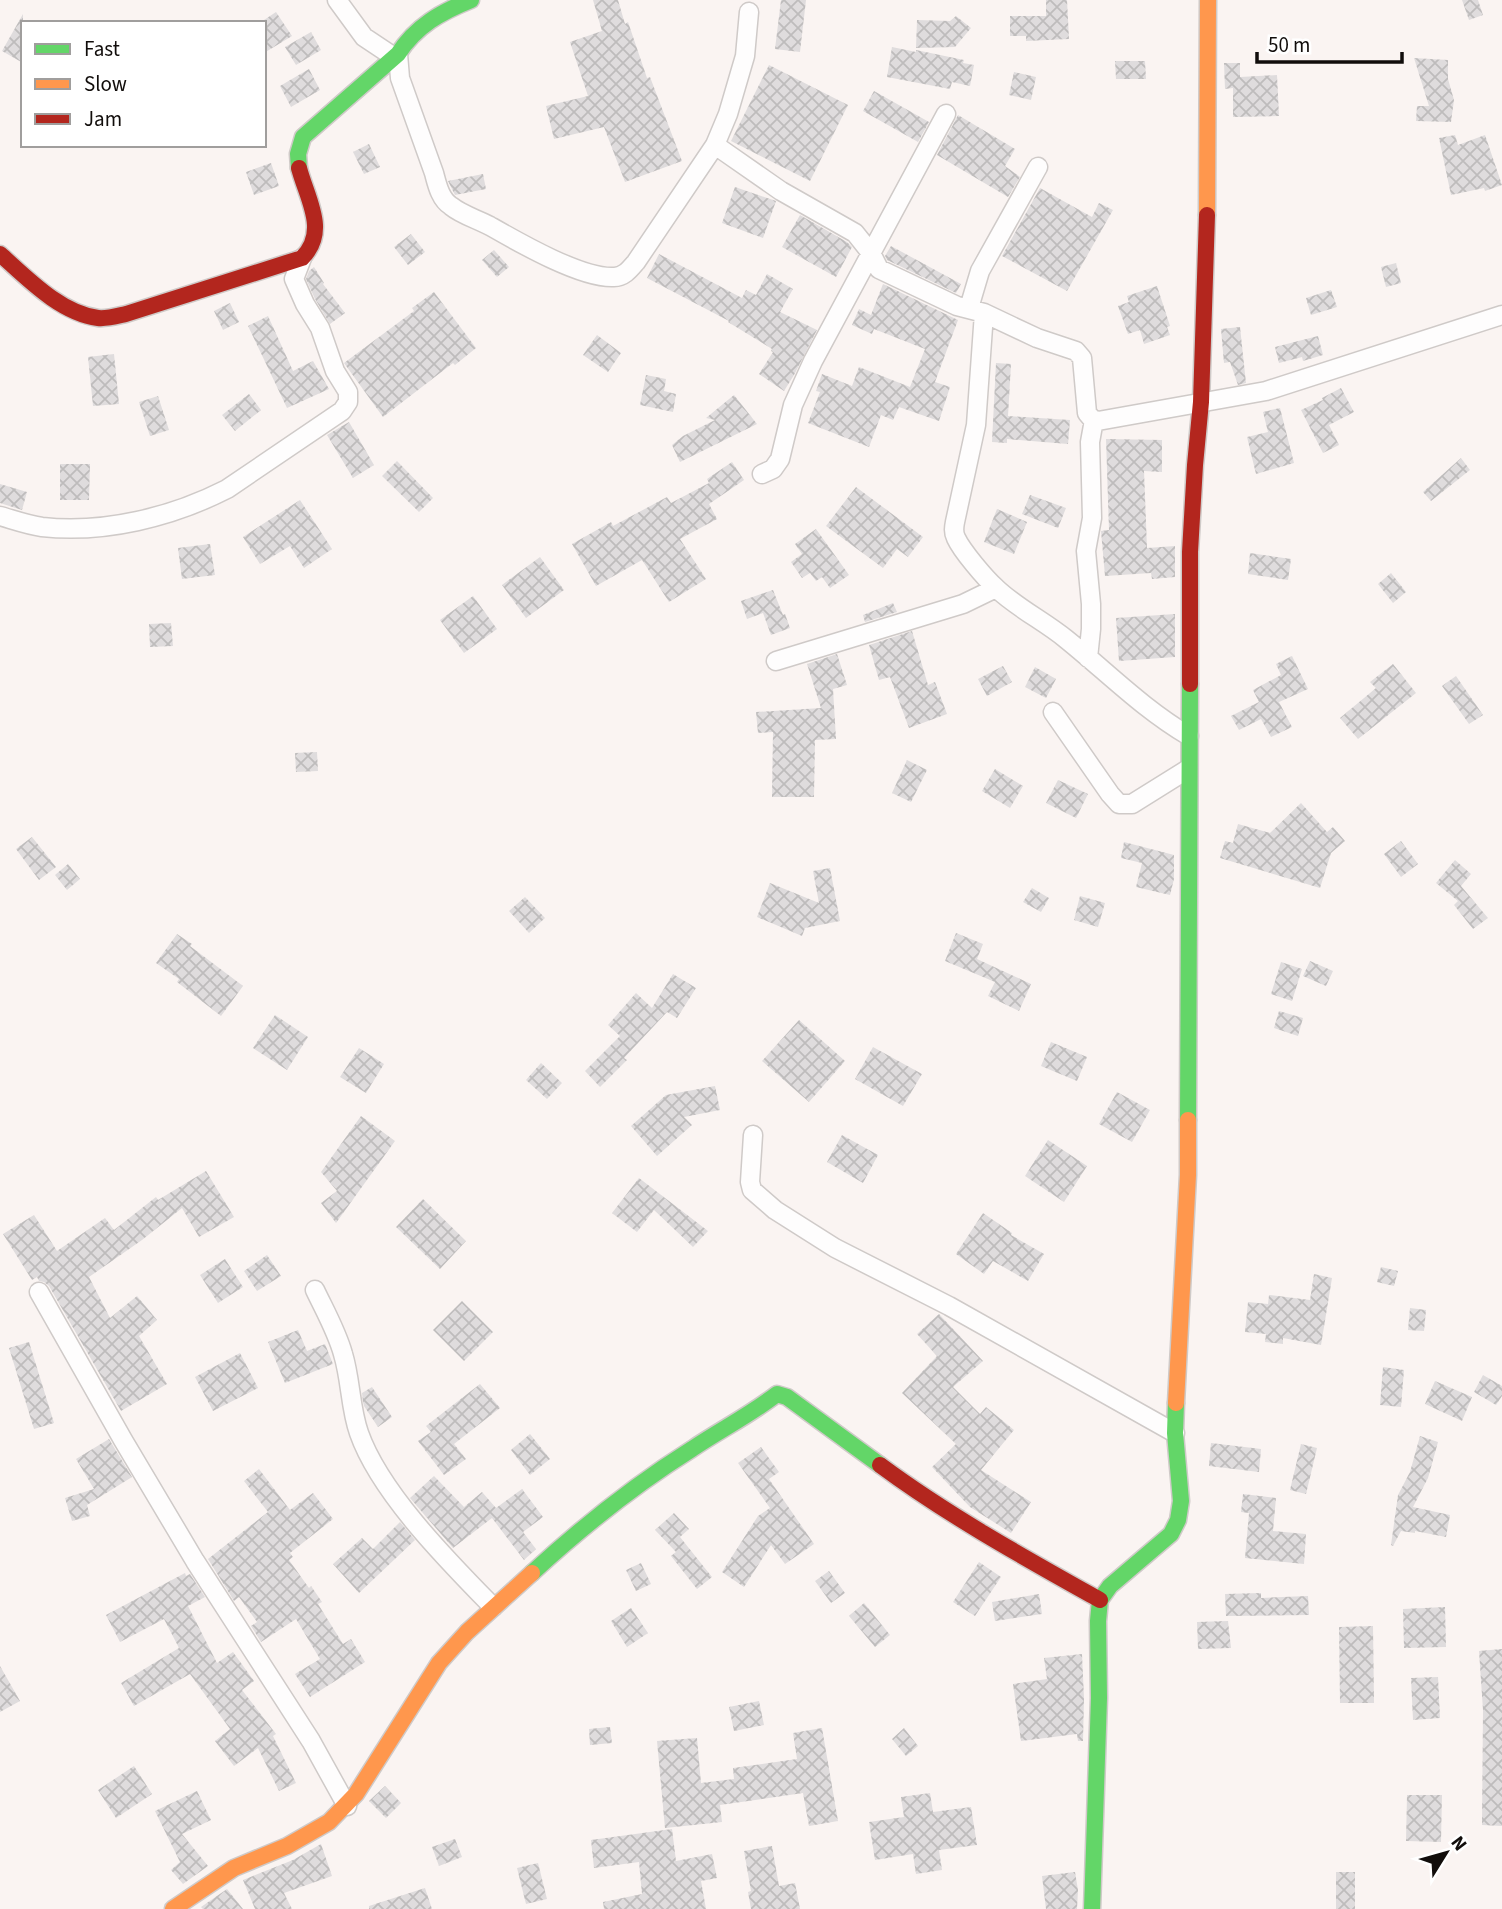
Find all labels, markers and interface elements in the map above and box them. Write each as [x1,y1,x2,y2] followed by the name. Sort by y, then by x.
[21,21,266,147] legend
[1257,21,1402,65] scale bar
[1268,30,1310,60] text: 50 m
[84,34,120,64] text: Fast
[84,69,127,99] text: Slow
[84,104,122,134] text: Jam
[1411,1818,1481,1888] north arrow
[1444,1830,1473,1857] text: N

